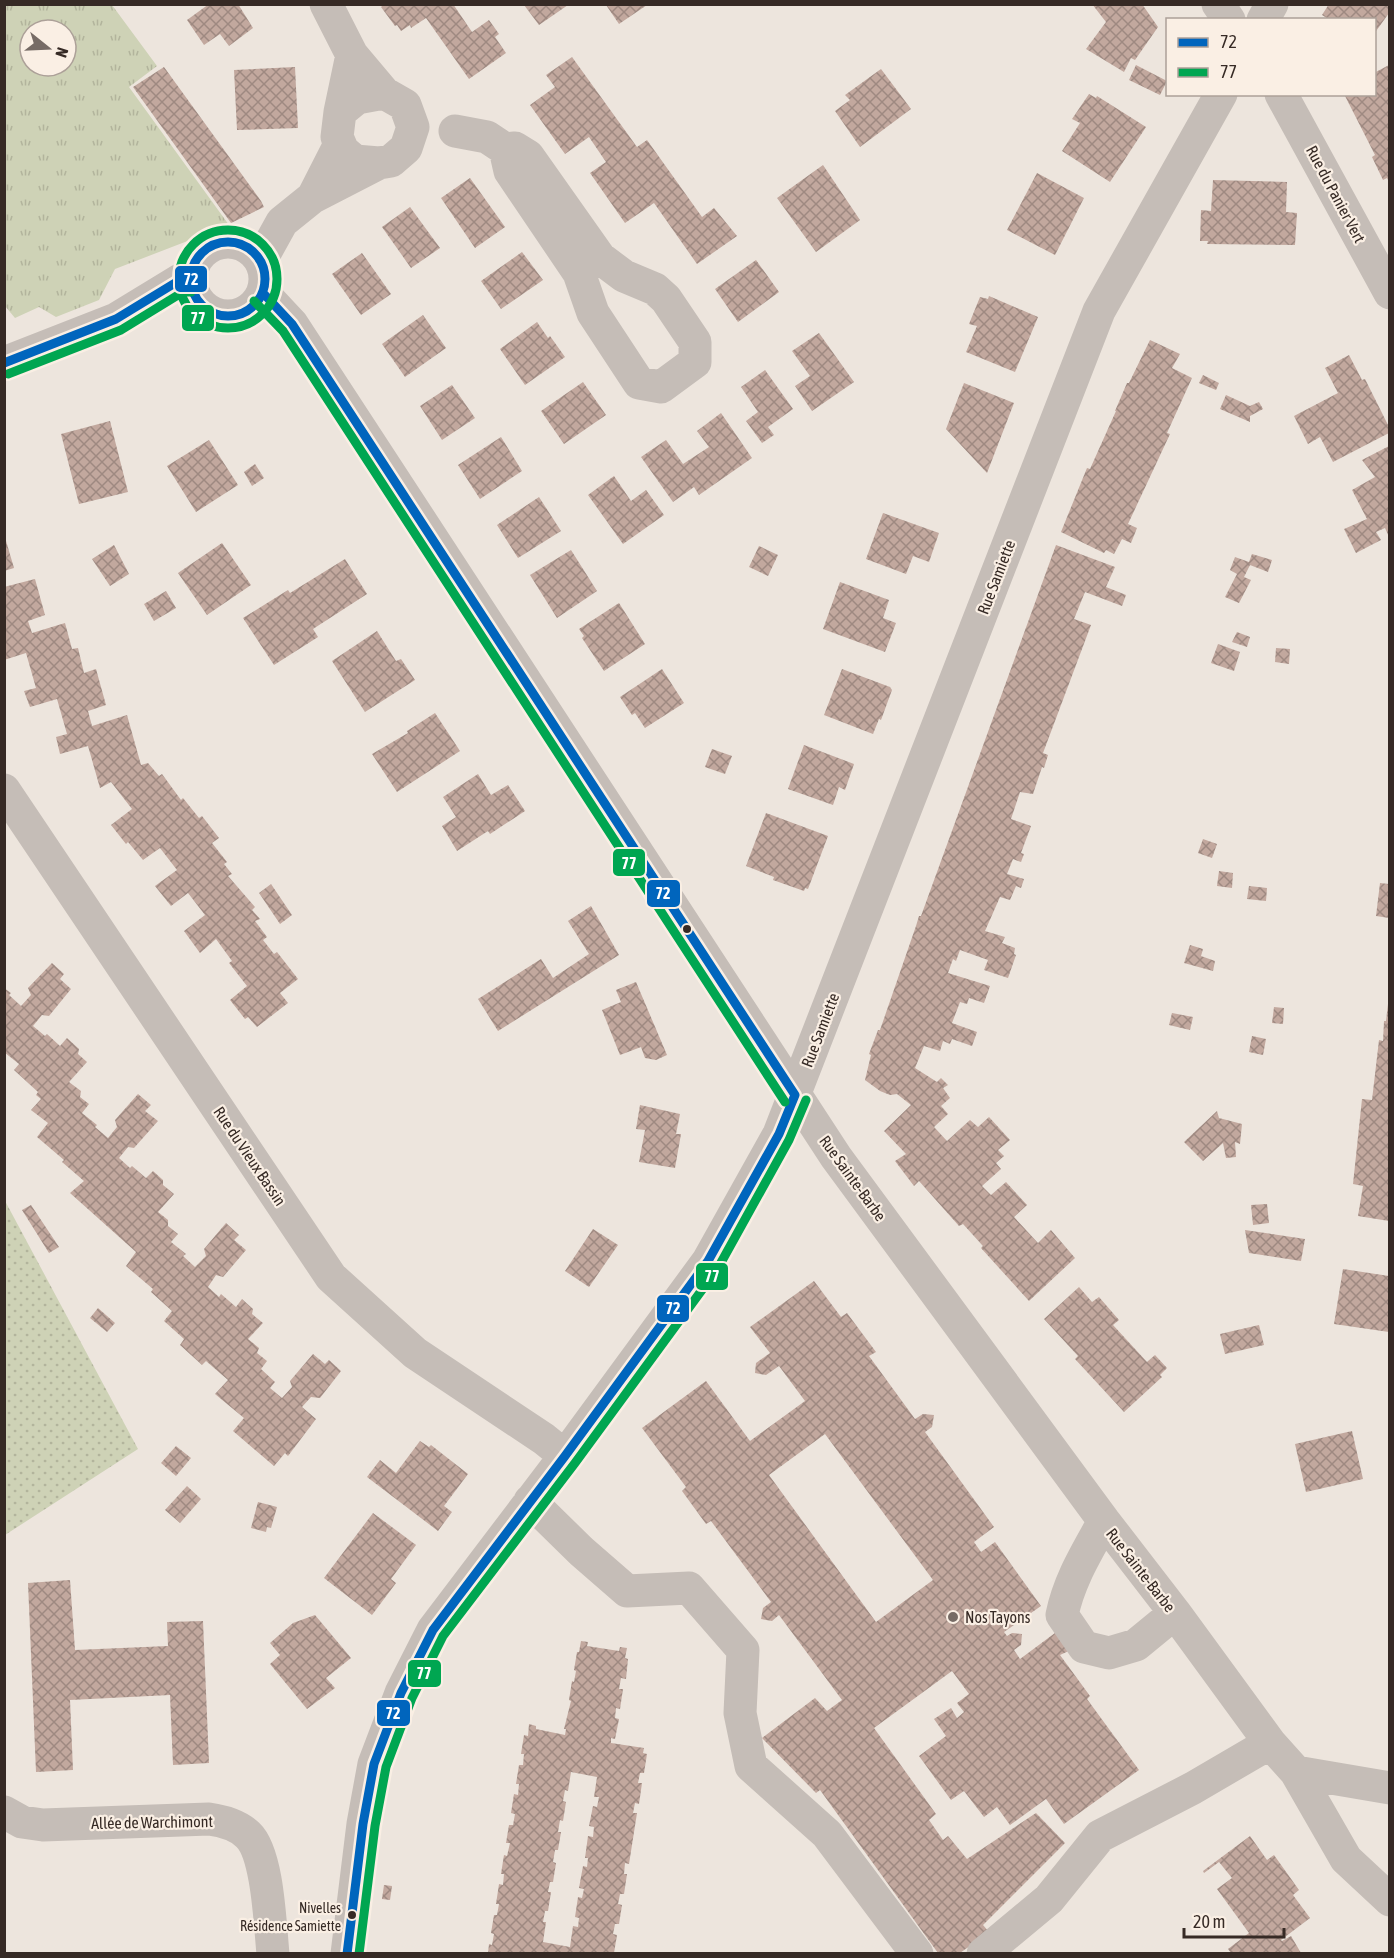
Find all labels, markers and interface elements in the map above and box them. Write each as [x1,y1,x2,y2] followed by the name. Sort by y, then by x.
[18,18,78,78] north arrow
[1166,18,1376,96] legend
[1220,31,1237,52] text: 72
[52,45,72,60] text: N
[1220,61,1237,82] text: 77
[1303,143,1369,246] street label: Rue du Panier Vert
[174,265,208,293] line badge: 72
[183,270,199,288] text: 72
[181,304,215,332] line badge: 77
[190,309,206,327] text: 77
[974,537,1018,617] street label: Rue Samiette
[612,848,646,877] line badge: 77
[621,854,637,872] text: 77
[646,879,681,908] line badge: 72
[655,884,671,902] text: 72
[681,923,693,935] unlabelled marker
[798,990,842,1070] street label: Rue Samiette
[210,1103,290,1209] street label: Rue du Vieux Bassin
[816,1132,890,1224] street label: Rue Sainte-Barbe
[695,1262,729,1291] line badge: 77
[704,1267,720,1285] text: 77
[656,1294,690,1323] line badge: 72
[665,1299,681,1317] text: 72
[1103,1525,1179,1615] street label: Rue Sainte-Barbe
[965,1608,1031,1627] place label: Nos Tayons
[946,1610,960,1624] marker: Nos Tayons
[407,1659,442,1688] line badge: 77
[416,1664,432,1682] text: 77
[376,1699,411,1727] line badge: 72
[385,1704,401,1722] text: 72
[91,1812,213,1832] street label: Allée de Warchimont
[240,1900,341,1934] place label: Nivelles Résidence Samiette
[1184,1901,1284,1939] scale bar
[346,1909,358,1921] marker: Nivelles Résidence Samiette
[1193,1911,1225,1932] text: 20 m

